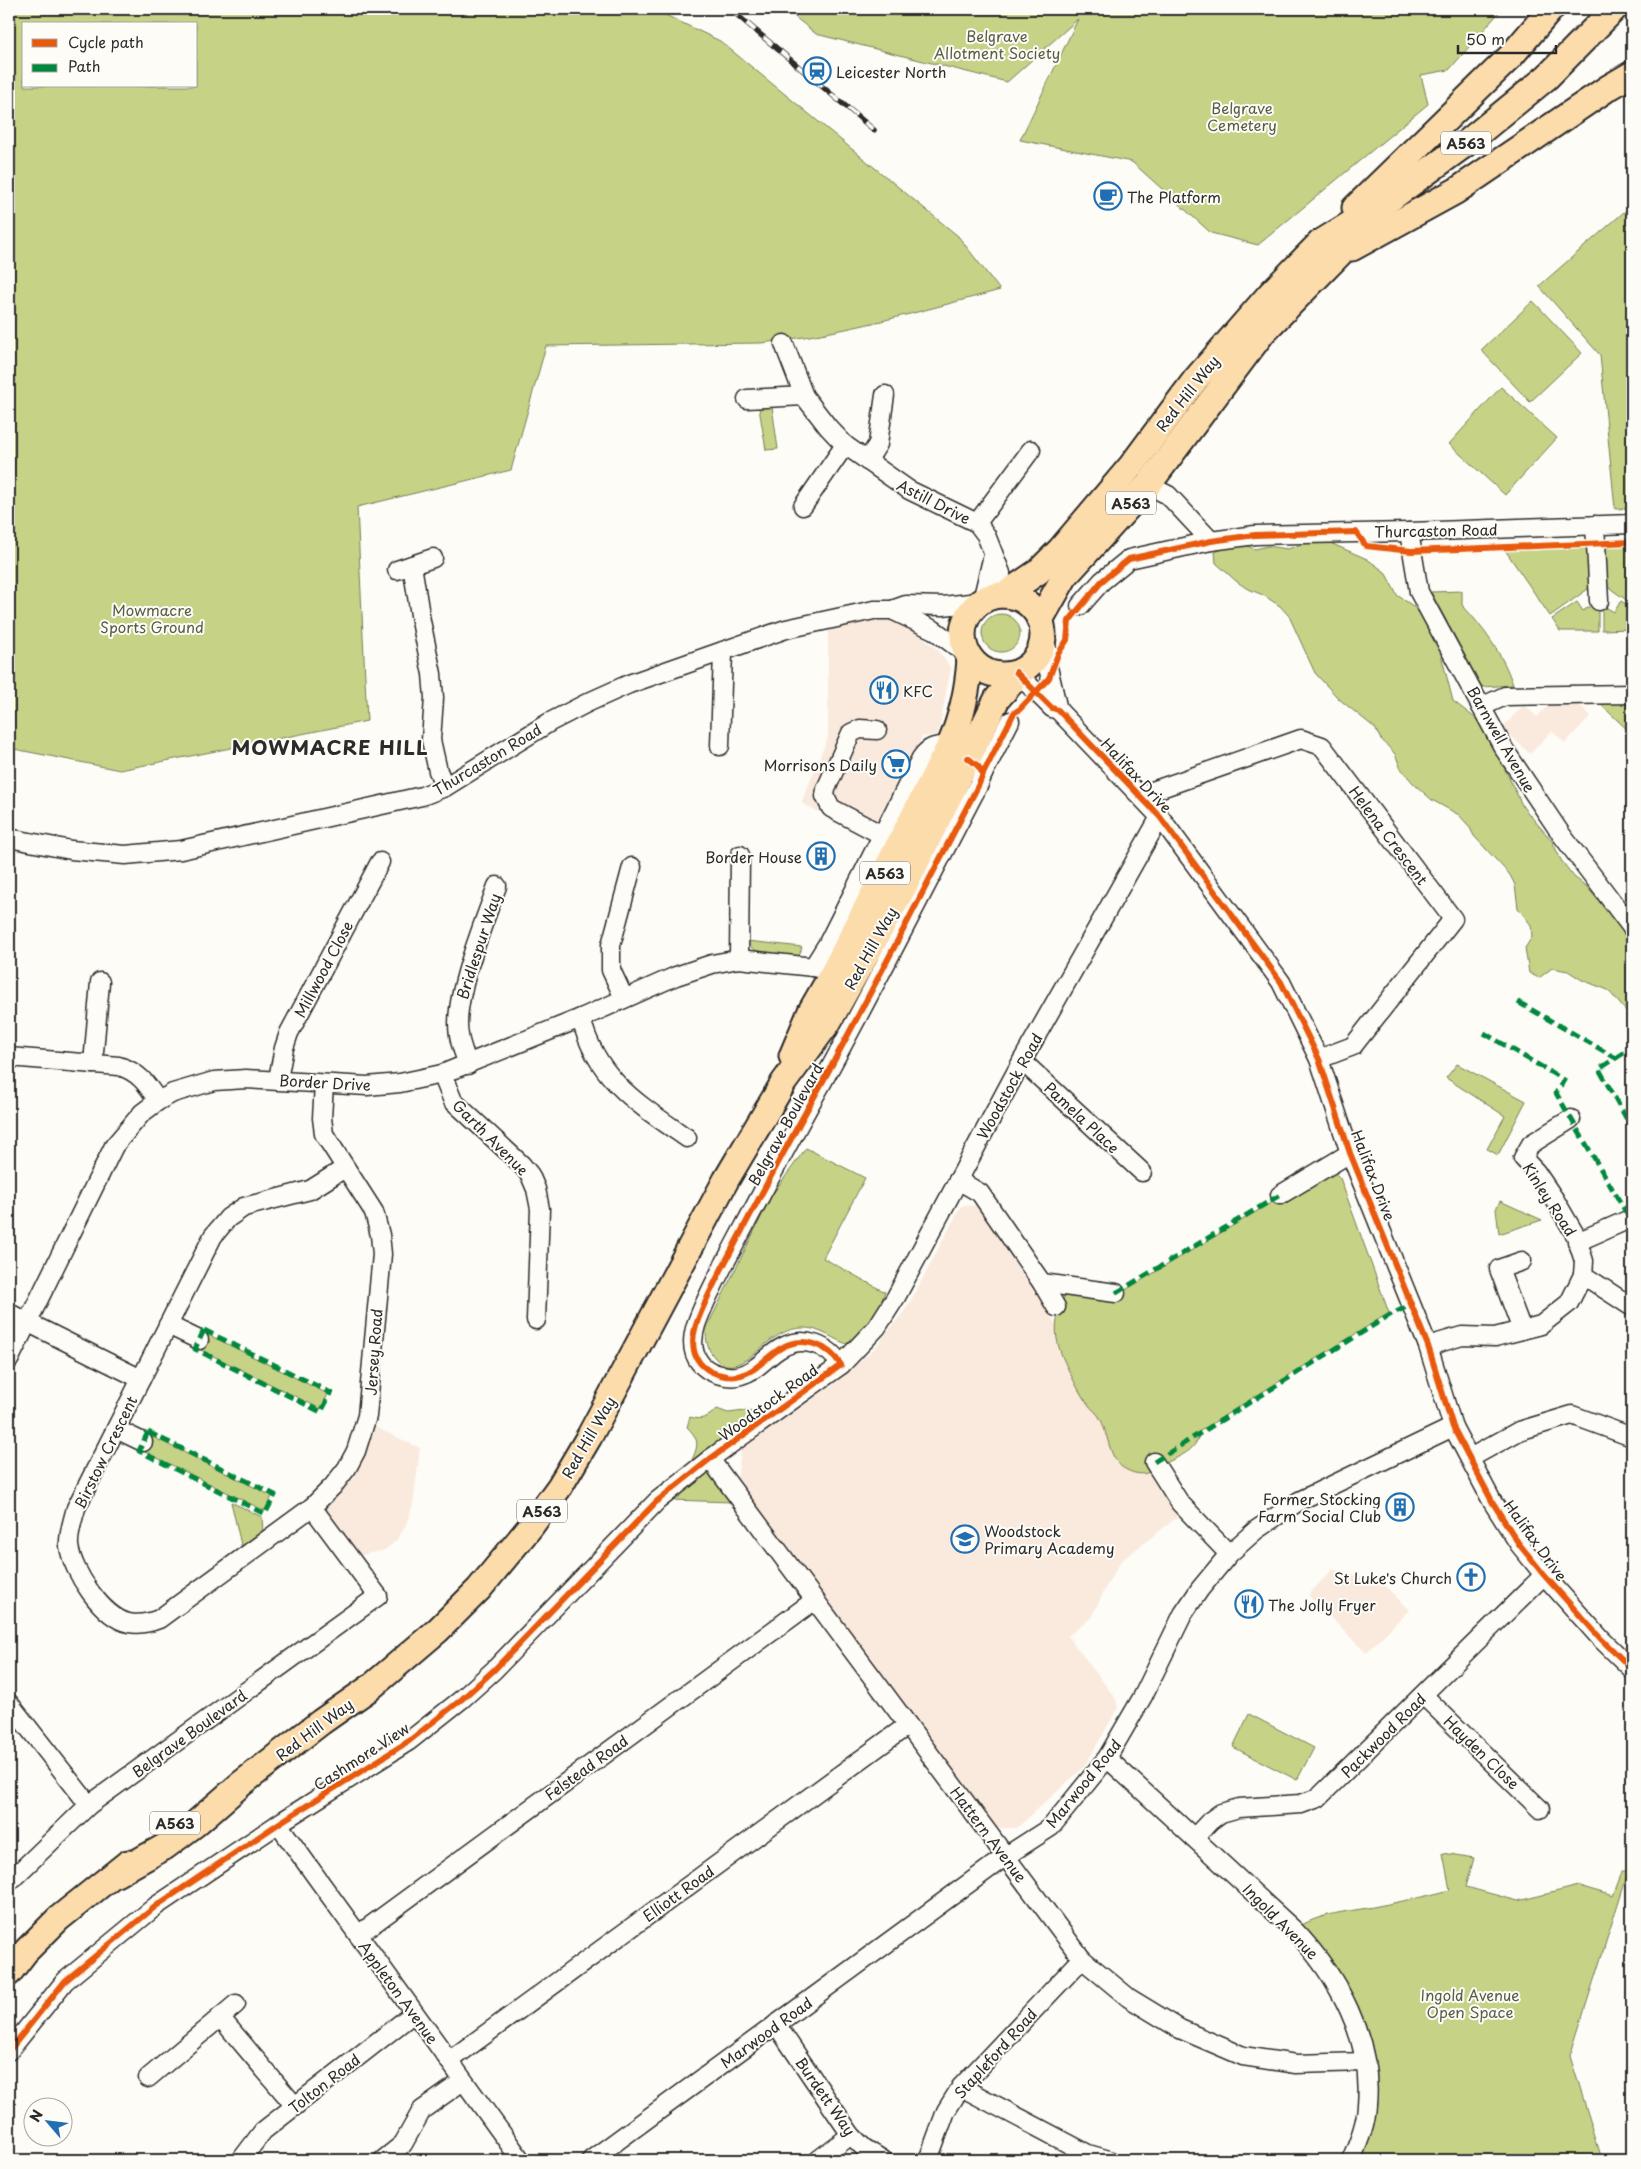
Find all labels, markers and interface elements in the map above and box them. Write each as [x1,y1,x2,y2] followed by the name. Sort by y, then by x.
[22,22,198,88] legend
[1458,22,1556,54] scale bar
[934,24,1060,64] park label: Belgrave Allotment Society
[1466,27,1505,50] text: 50 m
[68,30,144,53] text: Cycle path
[68,54,100,77] text: Path
[802,56,832,86] station icon: Leicester North
[836,60,946,83] place label: Leicester North
[1207,96,1277,136] park label: Belgrave Cemetery
[1441,132,1491,154] road number: A563
[1093,181,1123,211] cafe icon: The Platform
[1127,185,1221,208] place label: The Platform
[1150,350,1224,436] street label: Red Hill Way
[893,473,975,529] street label: Astill Drive
[1106,492,1156,514] road number: A563
[1374,517,1498,543] street label: Thurcaston Road
[100,598,204,638] park label: Mowmacre Sports Ground
[869,675,899,705] restaurant icon: KFC
[903,679,933,702] place label: KFC
[1462,682,1542,796] street label: Barnwell Avenue
[428,717,546,801] street label: Thurcaston Road
[231,732,429,762] district label: MOWMACRE HILL
[1096,732,1178,818] street label: Halifax Drive
[881,749,911,779] supermarket icon: Morrisons Daily
[764,753,877,776] place label: Morrisons Daily
[1344,781,1434,889] street label: Helena Crescent
[806,841,836,871] building icon: Border House
[705,845,802,868] place label: Border House
[860,861,910,884] road number: A563
[450,890,506,1002] street label: Bridlespur Way
[838,902,902,994] street label: Red Hill Way
[288,917,358,1021] street label: Millwood Close
[970,1029,1048,1143] street label: Woodstock Road
[742,1059,828,1189] street label: Belgrave Boulevard
[279,1068,371,1096] street label: Border Drive
[1039,1076,1125,1158] street label: Pamela Place
[448,1094,534,1180] street label: Garth Avenue
[1346,1126,1402,1224] street label: Halifax Drive
[1517,1157,1583,1241] street label: Kinley Road
[358,1308,388,1396] street label: Jersey Road
[713,1358,823,1446] street label: Woodstock Road
[68,1392,142,1512] street label: Birstow Crescent
[555,1392,621,1482] street label: Red Hill Way
[1258,1487,1381,1527] place label: Former Stocking Farm Social Club
[1385,1492,1415,1522] building icon: Former Stocking Farm Social Club
[1499,1495,1573,1585] street label: Halifax Drive
[517,1500,567,1522] road number: A563
[984,1519,1115,1559] place label: Woodstock Primary Academy
[950,1524,980,1554] school or university icon: Woodstock Primary Academy
[1456,1562,1486,1592] church icon: St Luke's Church
[1334,1566,1452,1589] place label: St Luke's Church
[1234,1589,1264,1619] restaurant icon: The Jolly Fryer
[1268,1593,1376,1616] place label: The Jolly Fryer
[127,1683,251,1783] street label: Belgrave Boulevard
[1335,1687,1431,1783] street label: Packwood Road
[270,1692,358,1766] street label: Red Hill Way
[1439,1710,1525,1794] street label: Hayden Close
[309,1716,414,1796] street label: Cashmore View
[539,1729,633,1805] street label: Felstead Road
[1040,1734,1126,1832] street label: Marwood Road
[945,1781,1033,1887] street label: Hattern Avenue
[150,1812,200,1835] road number: A563
[637,1859,719,1927] street label: Elliott Road
[1238,1878,1324,1964] street label: Ingold Avenue
[354,1936,444,2048] street label: Appleton Avenue
[1420,1983,1520,2023] park label: Ingold Avenue Open Space
[715,1991,817,2073] street label: Marwood Road
[948,2003,1042,2103] street label: Stapleford Road
[283,2048,365,2118] street label: Tolton Road
[790,2052,862,2140] street label: Burdett Way
[22,2096,72,2146] north arrow
[24,2106,48,2125] text: N

